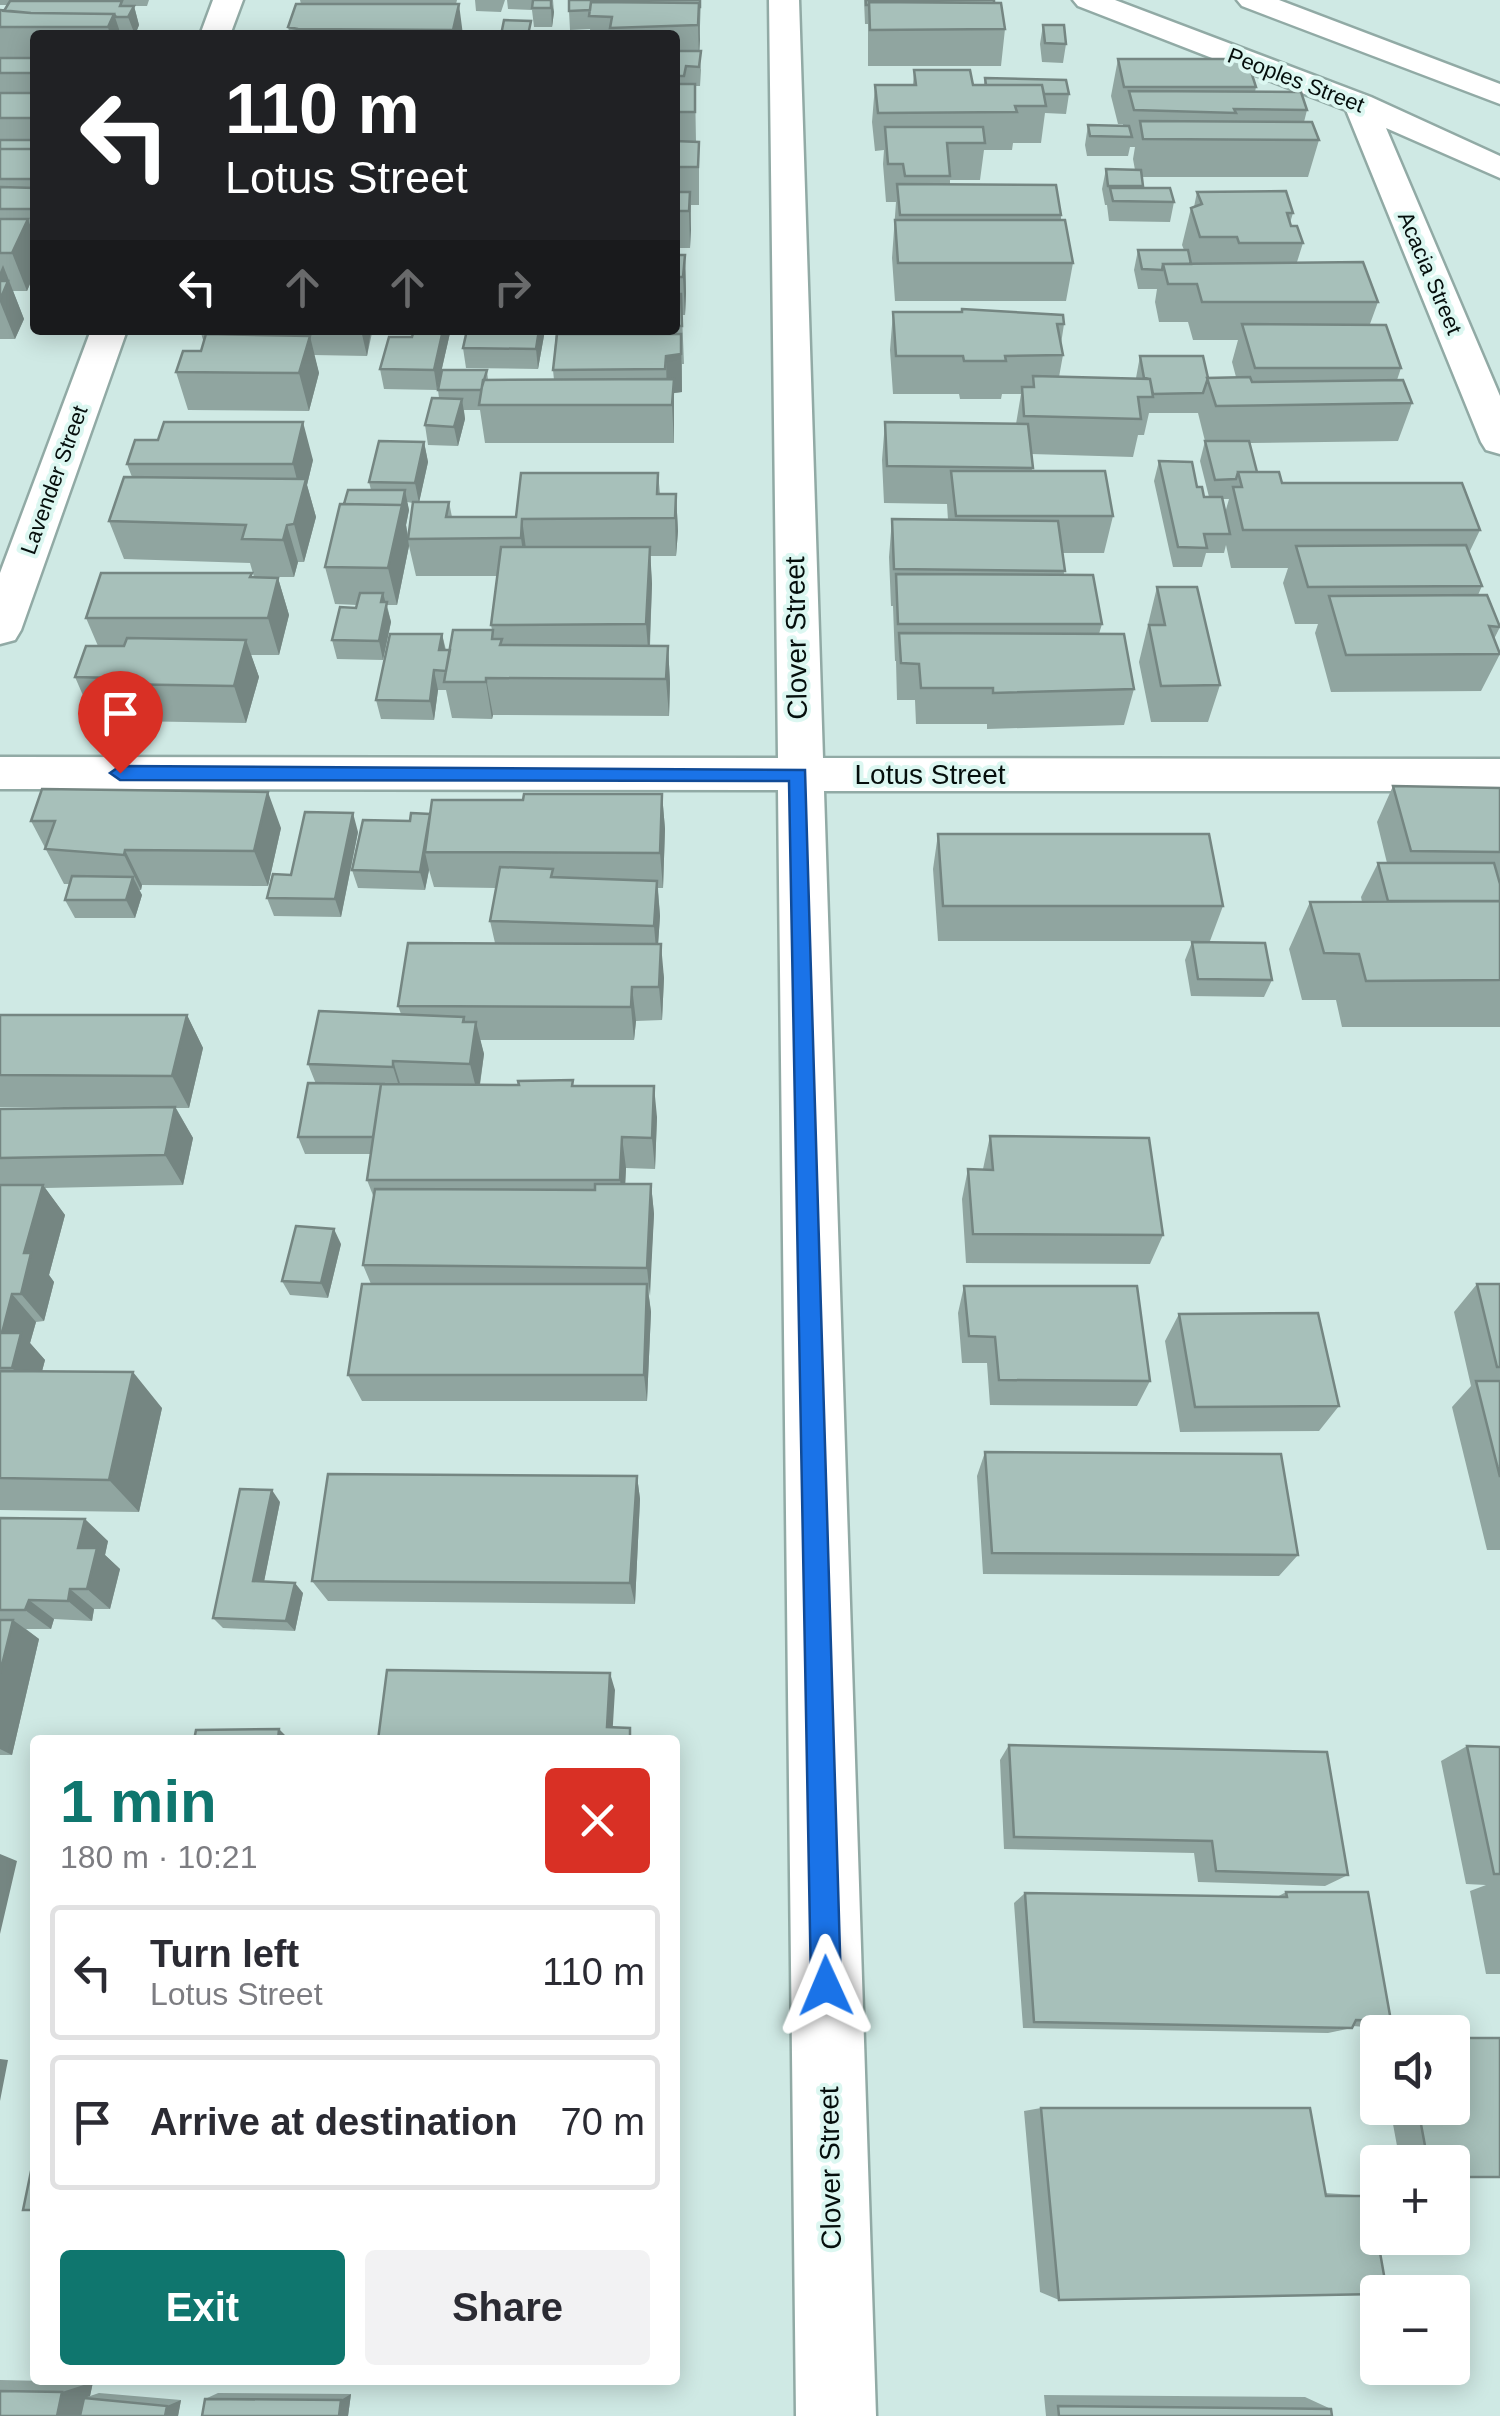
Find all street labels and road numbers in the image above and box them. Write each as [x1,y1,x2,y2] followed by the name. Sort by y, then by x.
[1224,42,1368,118] street label: Peoples Street
[1393,208,1467,338] street label: Acacia Street
[15,402,93,558] street label: Lavender Street
[779,556,813,720] street label: Clover Street
[855,759,1006,790] street label: Lotus Street
[813,2086,847,2250] street label: Clover Street

